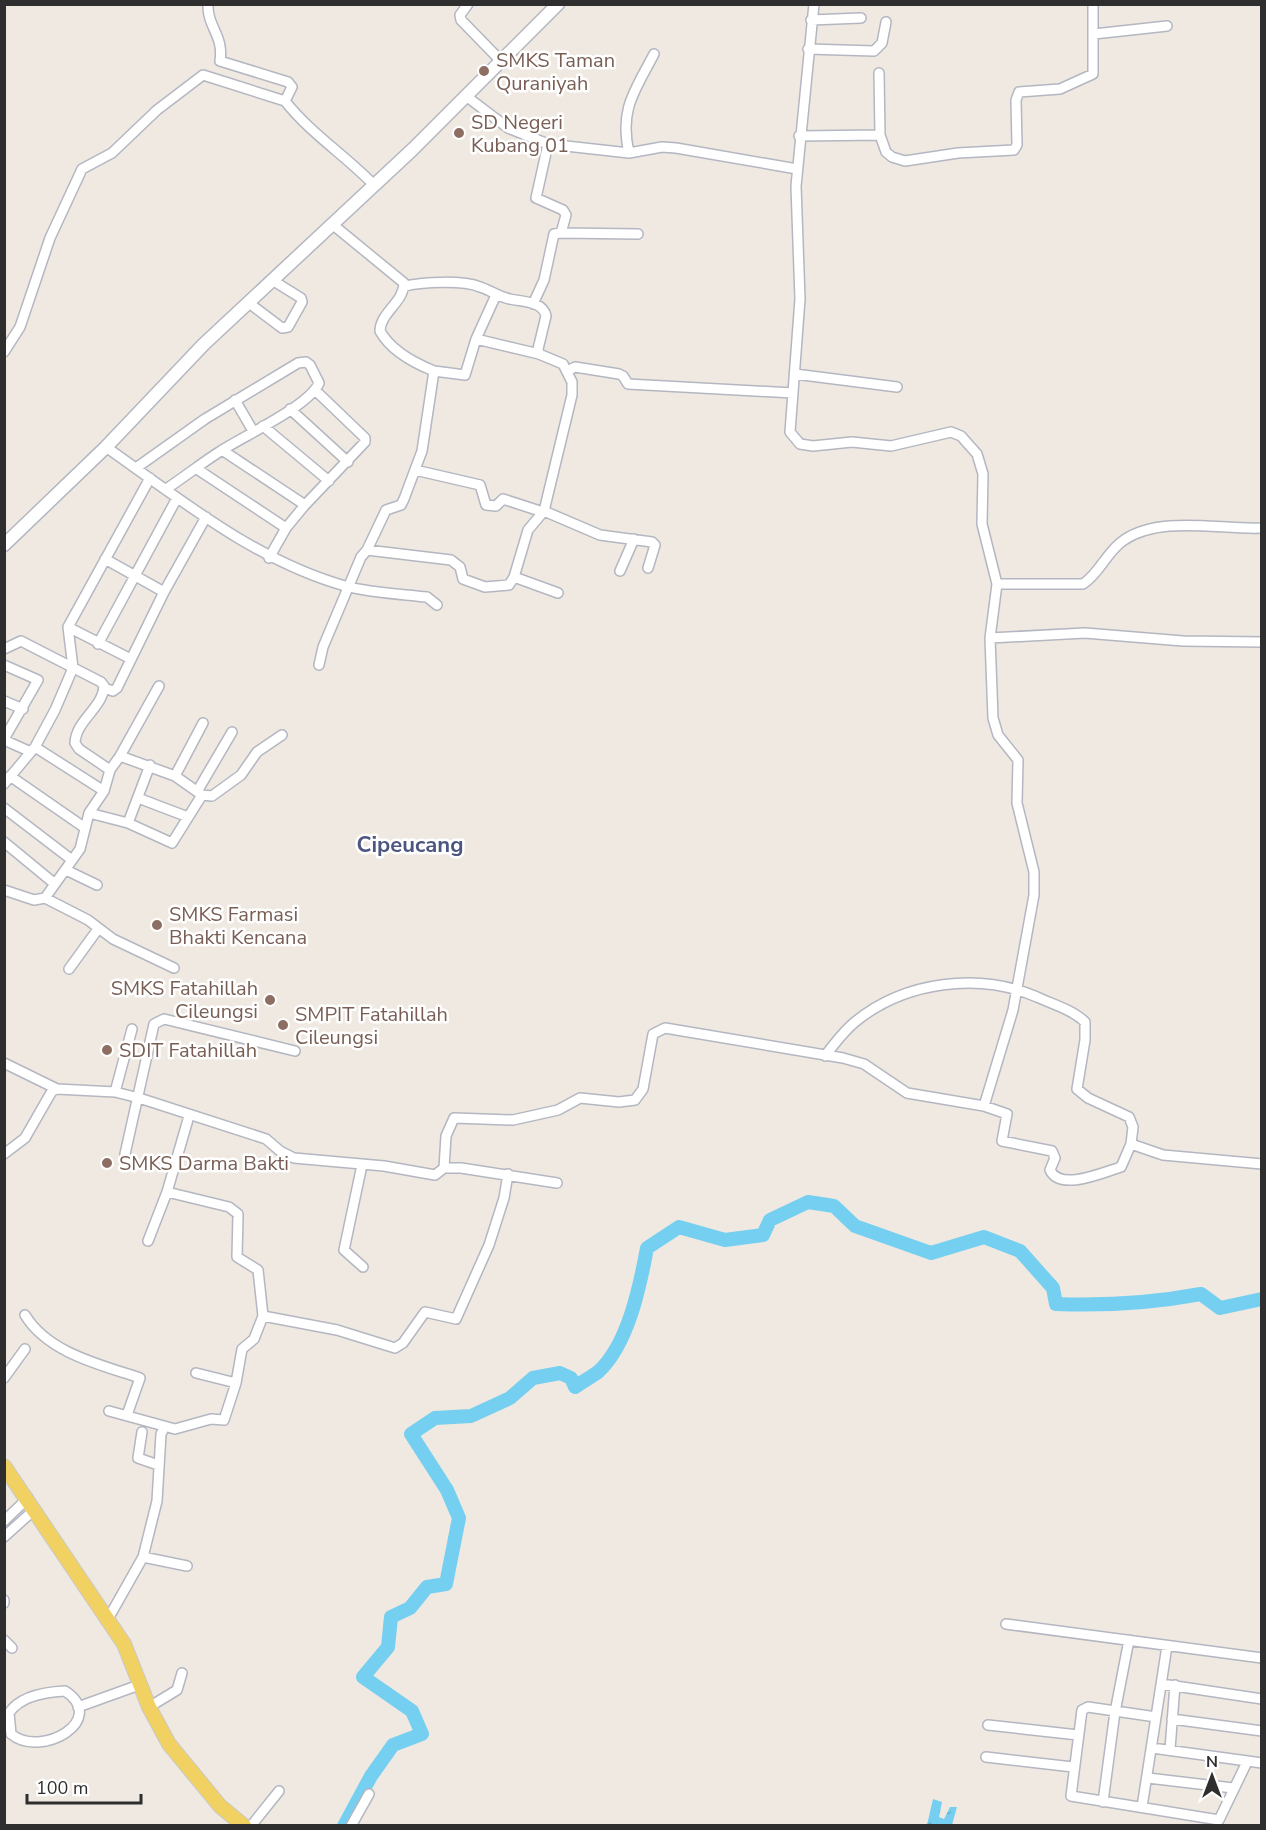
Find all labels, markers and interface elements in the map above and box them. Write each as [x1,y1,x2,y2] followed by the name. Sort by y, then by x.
[496,47,615,97] place label: SMKS Taman Quraniyah
[477,64,491,78] marker: SMKS Taman Quraniyah
[471,109,569,159] place label: SD Negeri Kubang 01
[452,126,466,140] marker: SD Negeri Kubang 01
[357,830,463,860] district label: Cipeucang
[169,901,307,951] place label: SMKS Farmasi Bhakti Kencana
[150,918,164,932] marker: SMKS Farmasi Bhakti Kencana
[111,975,258,1025] place label: SMKS Fatahillah Cileungsi
[263,993,277,1007] marker: SMKS Fatahillah Cileungsi
[295,1001,448,1051] place label: SMPIT Fatahillah Cileungsi
[276,1018,290,1032] marker: SMPIT Fatahillah Cileungsi
[119,1037,257,1064] place label: SDIT Fatahillah
[100,1043,114,1057] marker: SDIT Fatahillah
[119,1150,289,1177] place label: SMKS Darma Bakti
[100,1156,114,1170] marker: SMKS Darma Bakti
[1182,1746,1242,1806] north arrow
[1206,1751,1218,1773] text: N
[27,1767,141,1805] scale bar
[36,1776,88,1800] text: 100 m

